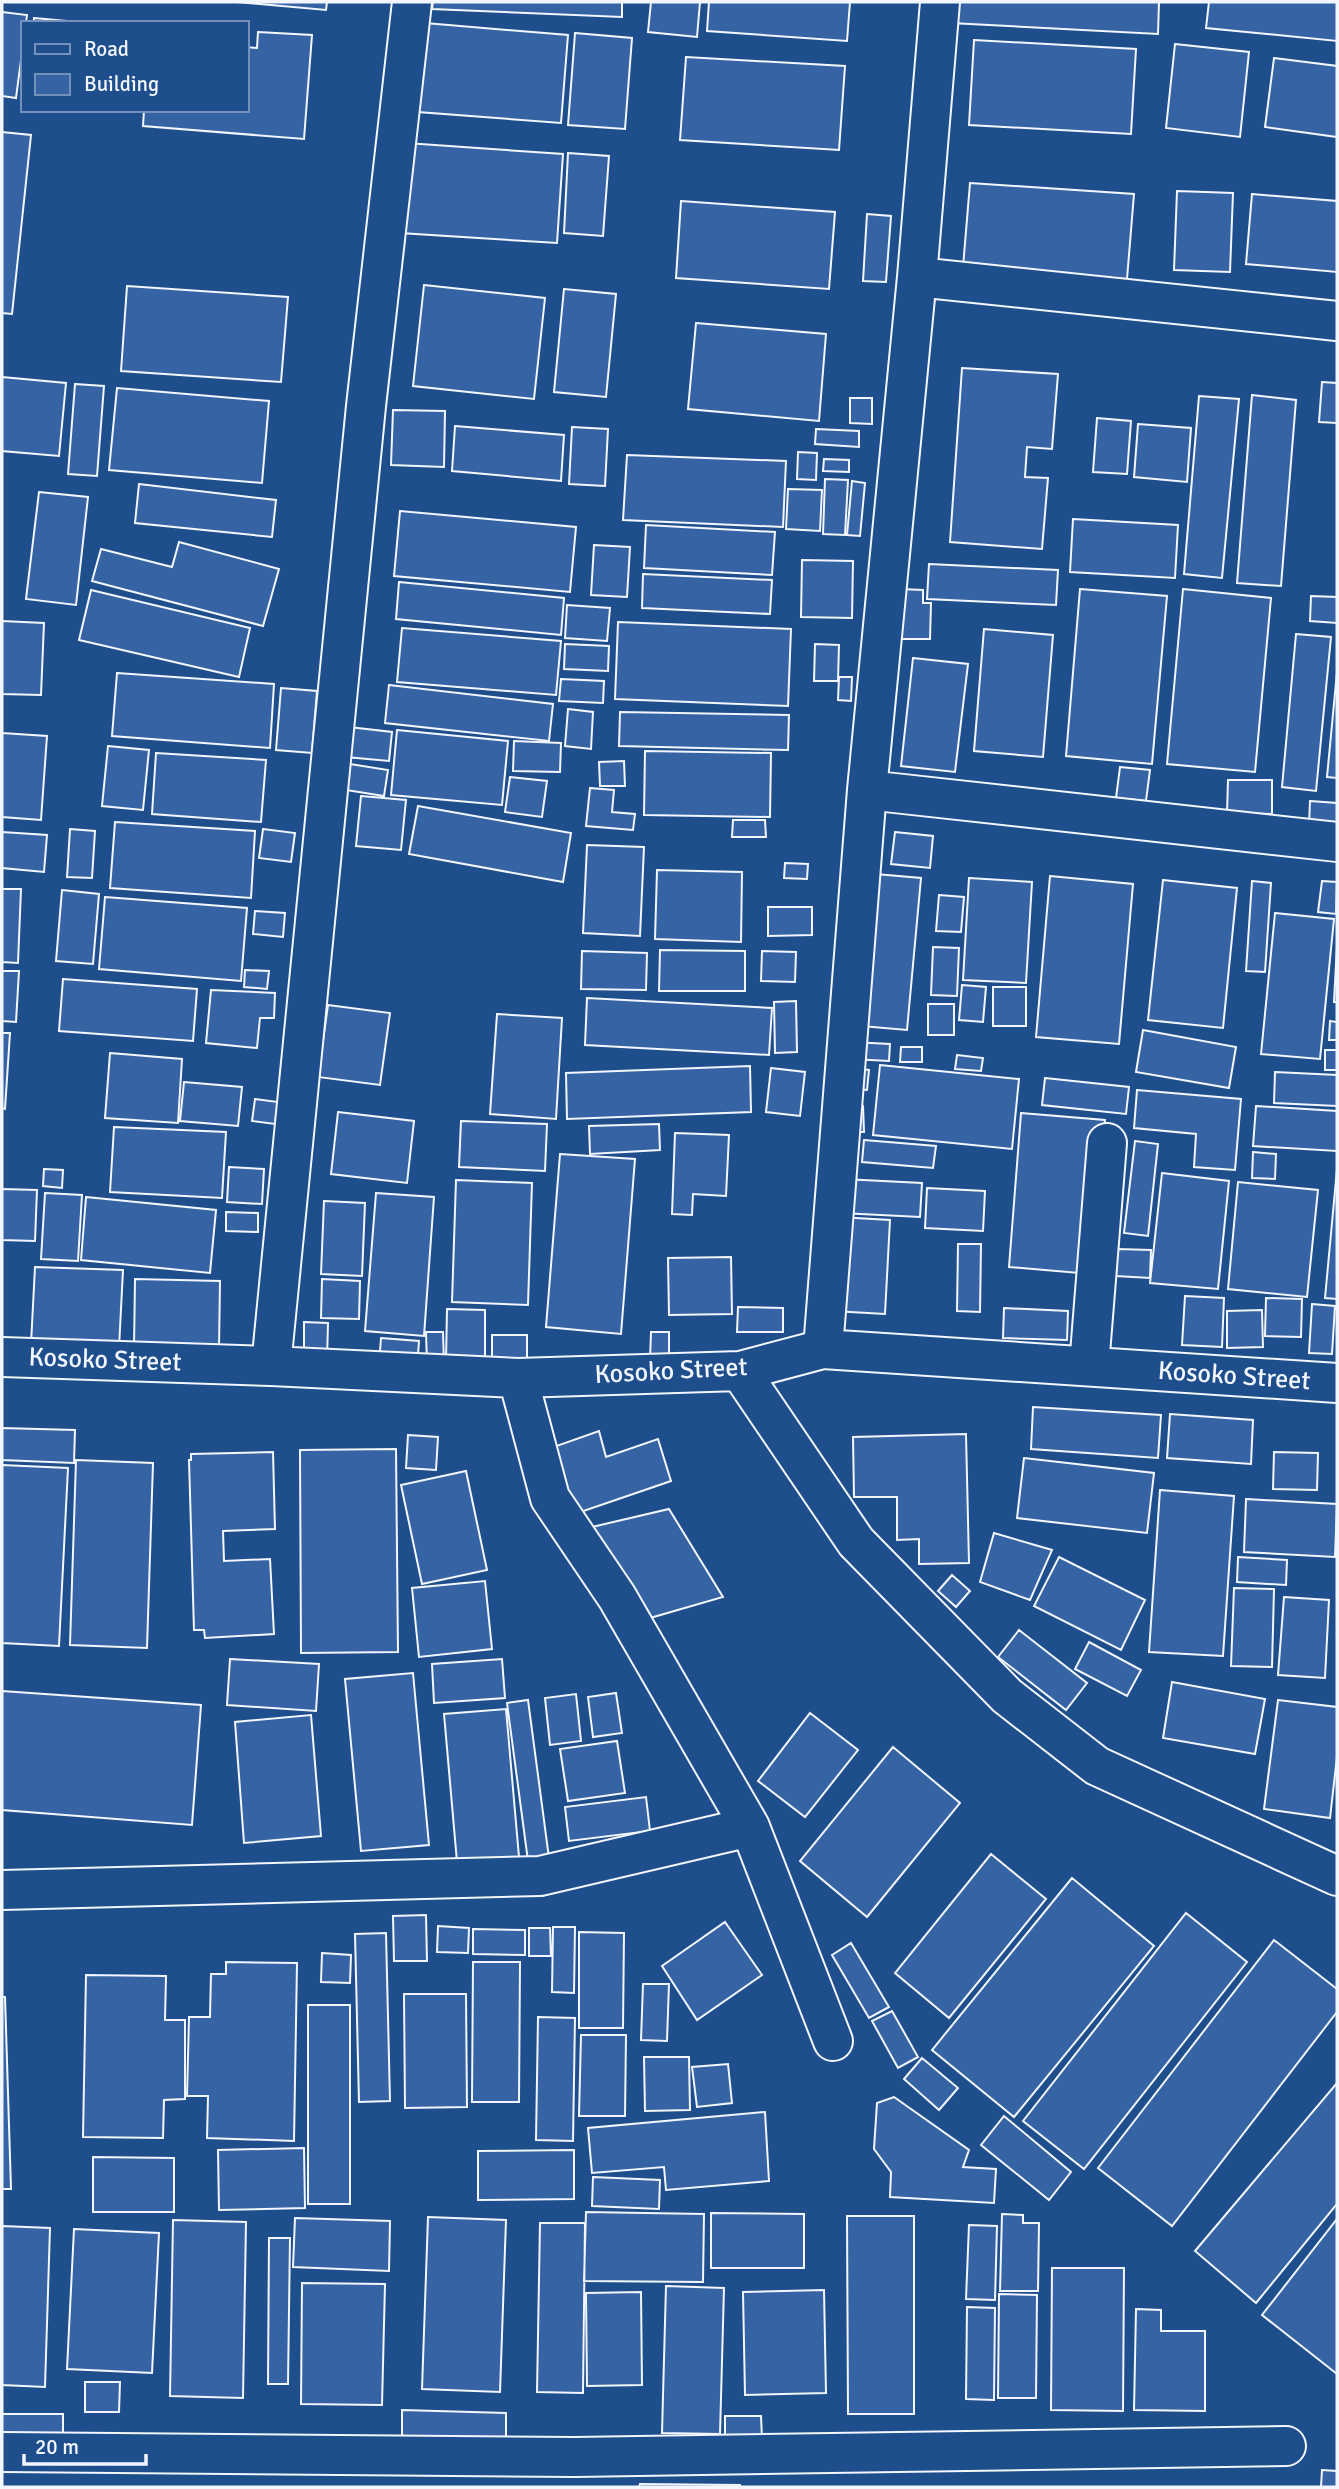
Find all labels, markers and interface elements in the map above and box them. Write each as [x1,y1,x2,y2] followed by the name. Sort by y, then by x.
[21,21,248,112] legend
[84,36,129,62] text: Road
[84,71,159,97] text: Building
[28,1341,182,1379] street label: Kosoko Street
[594,1351,748,1391] street label: Kosoko Street
[1157,1355,1311,1397] street label: Kosoko Street
[24,2422,147,2466] scale bar
[35,2434,79,2460] text: 20 m

